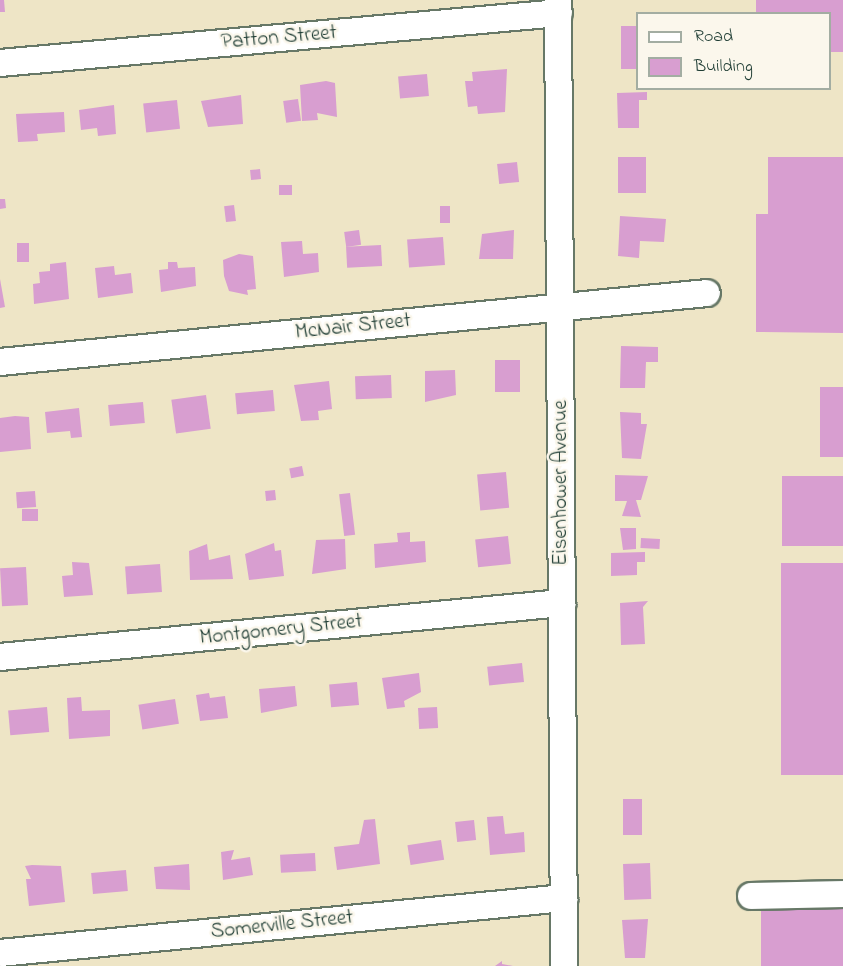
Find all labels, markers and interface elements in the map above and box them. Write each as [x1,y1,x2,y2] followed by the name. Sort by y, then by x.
[636,12,831,90] legend
[220,20,338,56] street label: Patton Street
[694,24,733,50] text: Road
[694,54,753,80] text: Building
[294,308,412,346] street label: McNair Street
[548,400,574,566] street label: Eisenhower Avenue
[198,609,364,651] street label: Montgomery Street
[210,905,354,945] street label: Somerville Street

